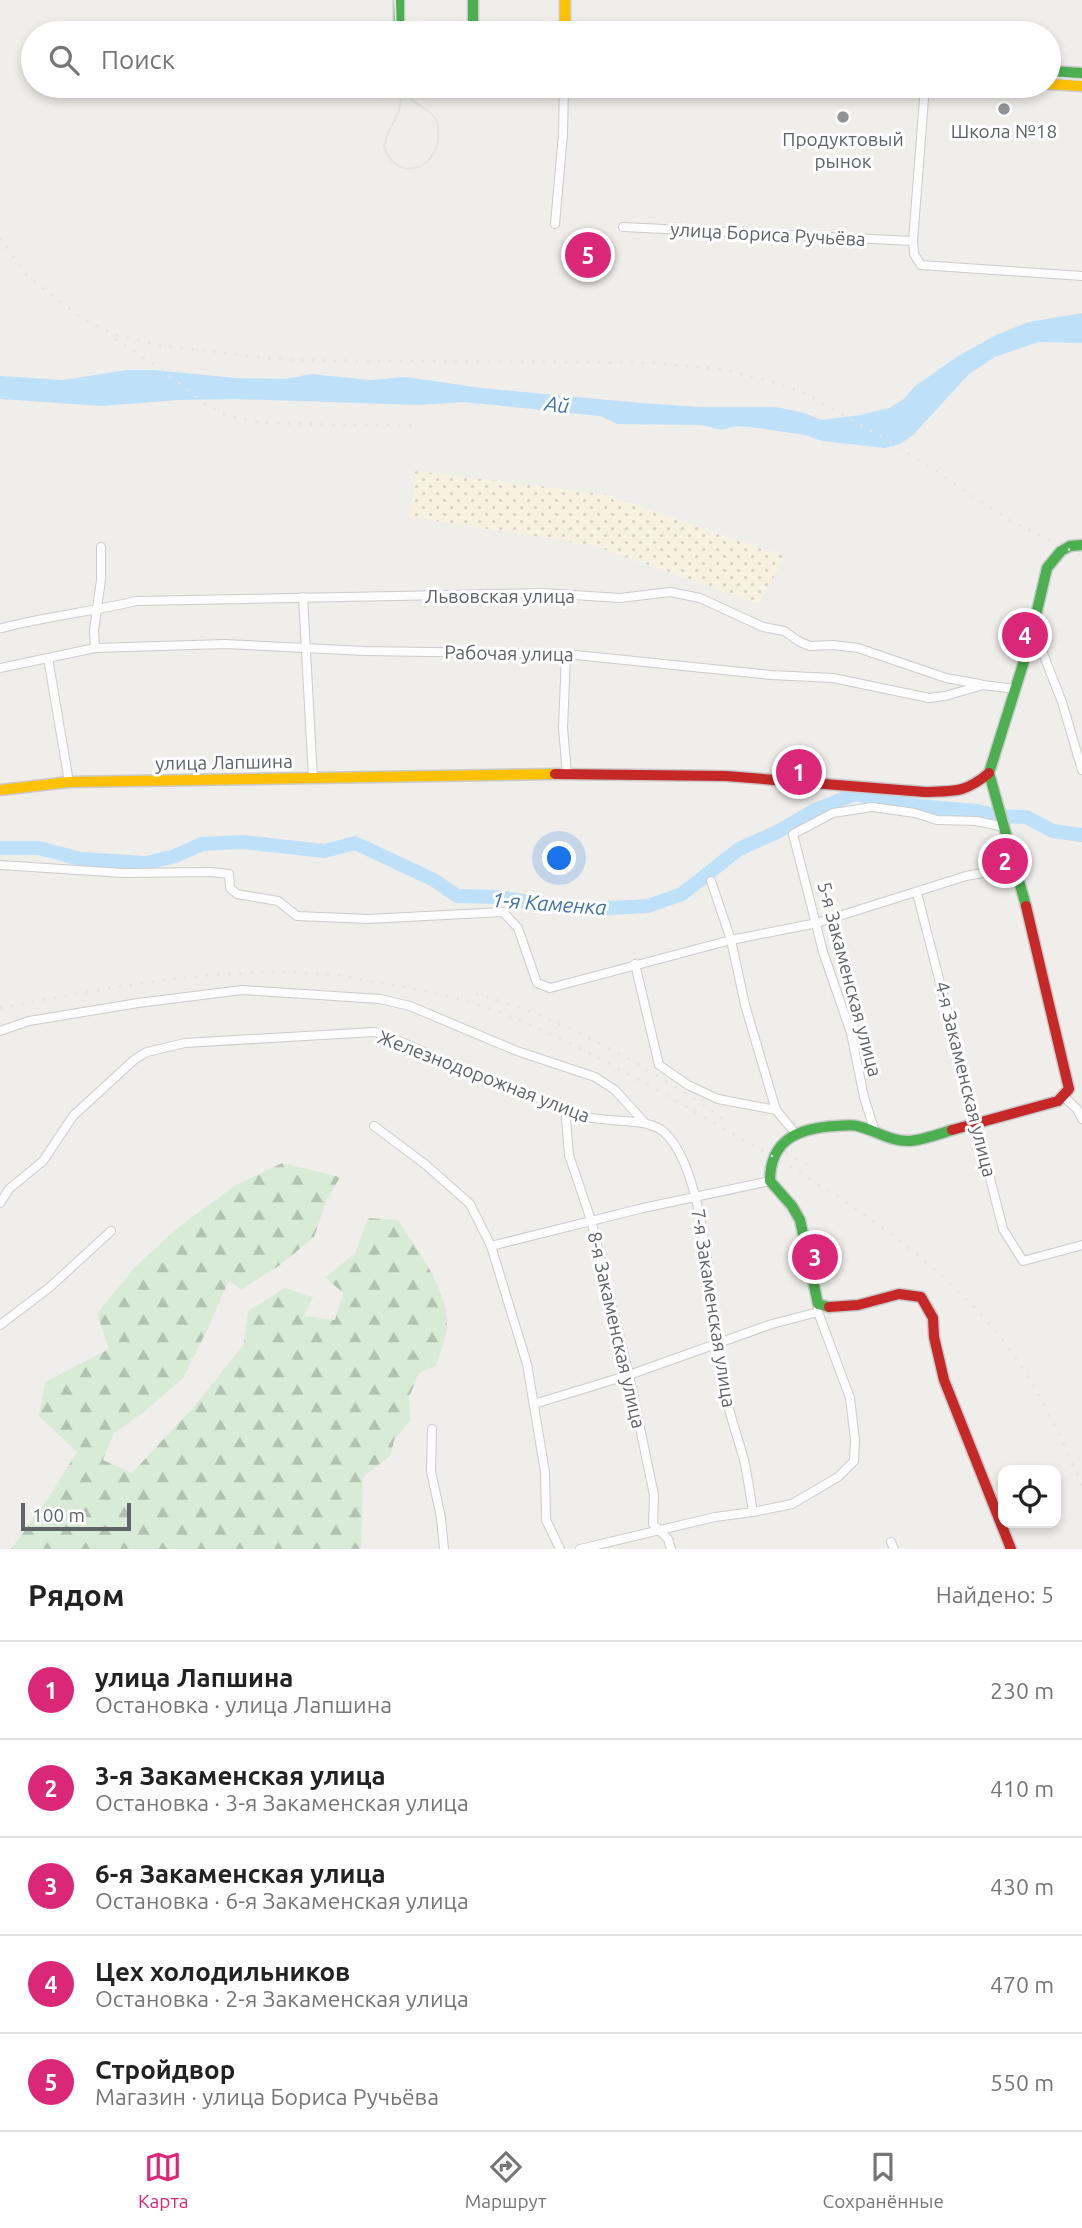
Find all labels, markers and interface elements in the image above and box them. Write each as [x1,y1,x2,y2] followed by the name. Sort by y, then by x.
[21,21,1061,98] search box
[45,41,83,79] icon: search
[101,45,175,74] text: Поиск
[996,101,1012,117] marker: Школа №18
[835,109,851,125] marker: Продуктовый рынок
[951,120,1057,142] place label: Школа №18
[782,128,904,172] place label: Продуктовый рынок
[670,218,866,250] street label: улица Бориса Ручьёва
[565,229,611,281] pin: 5
[542,390,571,417] water label: Ай
[425,585,575,607] street label: Львовская улица
[1002,609,1048,661] pin: 4
[444,641,574,665] street label: Рабочая улица
[776,746,822,798] pin: 1
[155,750,293,774] street label: улица Лапшина
[982,835,1028,887] pin: 2
[542,841,576,875] your location
[813,879,887,1079] street label: 5-я Закаменская улица
[491,887,607,919] water label: 1-я Каменка
[931,979,1001,1179] street label: 4-я Закаменская улица
[375,1025,593,1127] street label: Железнодорожная улица
[687,1207,741,1409] street label: 7-я Закаменская улица
[584,1230,650,1430] street label: 8-я Закаменская улица
[792,1231,838,1283] pin: 3
[998,1465,1061,1528] map controls
[998,1465,1061,1528] button: locate
[21,1500,131,1532] scale bar
[32,1504,85,1526] text: 100 m
[28,1578,124,1612] text: Рядом
[936,1582,1054,1607] text: Найдено: 5
[95,1663,293,1692] text: улица Лапшина
[45,1678,57,1703] text: 1
[990,1678,1054,1703] text: 230 m
[95,1692,392,1717] text: Остановка · улица Лапшина
[95,1761,386,1790] text: 3-я Закаменская улица
[45,1776,57,1801] text: 2
[990,1776,1054,1801] text: 410 m
[95,1790,469,1815] text: Остановка · 3-я Закаменская улица
[95,1859,386,1888] text: 6-я Закаменская улица
[45,1874,57,1899] text: 3
[990,1874,1054,1899] text: 430 m
[95,1888,469,1913] text: Остановка · 6-я Закаменская улица
[95,1957,350,1986] text: Цех холодильников
[45,1972,57,1997] text: 4
[990,1972,1054,1997] text: 470 m
[95,1986,469,2011] text: Остановка · 2-я Закаменская улица
[95,2055,235,2084] text: Стройдвор
[45,2070,57,2095] text: 5
[990,2070,1054,2095] text: 550 m
[95,2084,439,2109] text: Магазин · улица Бориса Ручьёва
[138,2148,189,2212] tab: Карта
[465,2148,547,2212] tab: Маршрут
[823,2148,944,2212] tab: Сохранённые

